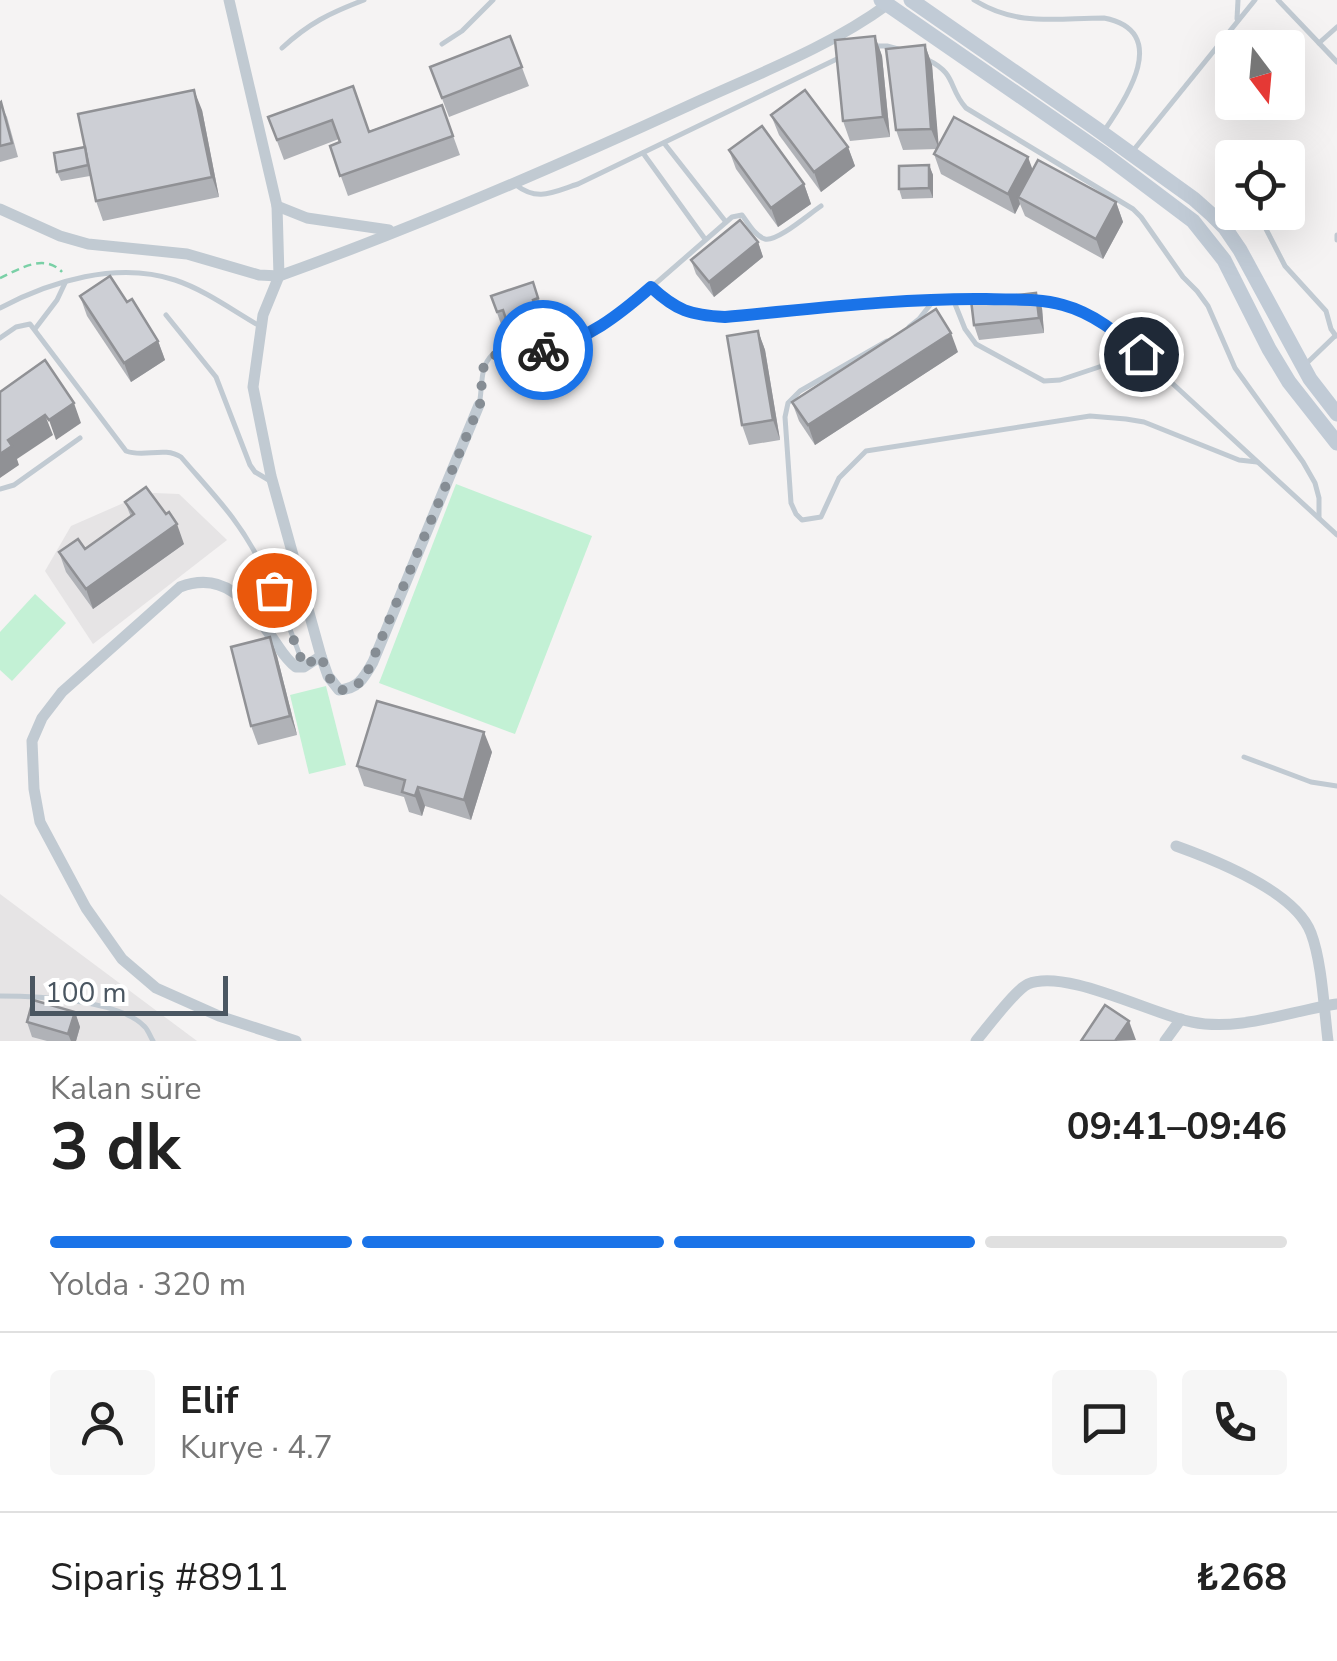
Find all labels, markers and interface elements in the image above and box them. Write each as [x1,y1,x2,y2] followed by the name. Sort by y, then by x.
[1215,30,1305,120] north arrow
[1215,30,1305,230] map controls
[1215,140,1305,230] button: locate
[493,300,593,400] courier
[1099,312,1184,397] pin
[516,323,571,378] icon: bike
[1114,327,1169,382] icon: home
[232,548,317,633] pin
[247,563,302,618] icon: bag
[30,971,228,1016] scale bar
[45,974,127,1012] text: 100 m
[50,1067,201,1110] text: Kalan süre
[1067,1101,1287,1152] text: 09:41–09:46
[50,1103,180,1192] text: 3 dk
[50,1263,246,1306] text: Yolda · 320 m
[50,1370,155,1475] button: person
[1052,1370,1157,1475] button: chat
[1182,1370,1287,1475] button: phone
[180,1375,238,1426] text: Elif
[180,1426,333,1469] text: Kurye · 4.7
[50,1552,289,1603] text: Sipariş #8911
[1196,1552,1287,1603] text: ₺268

